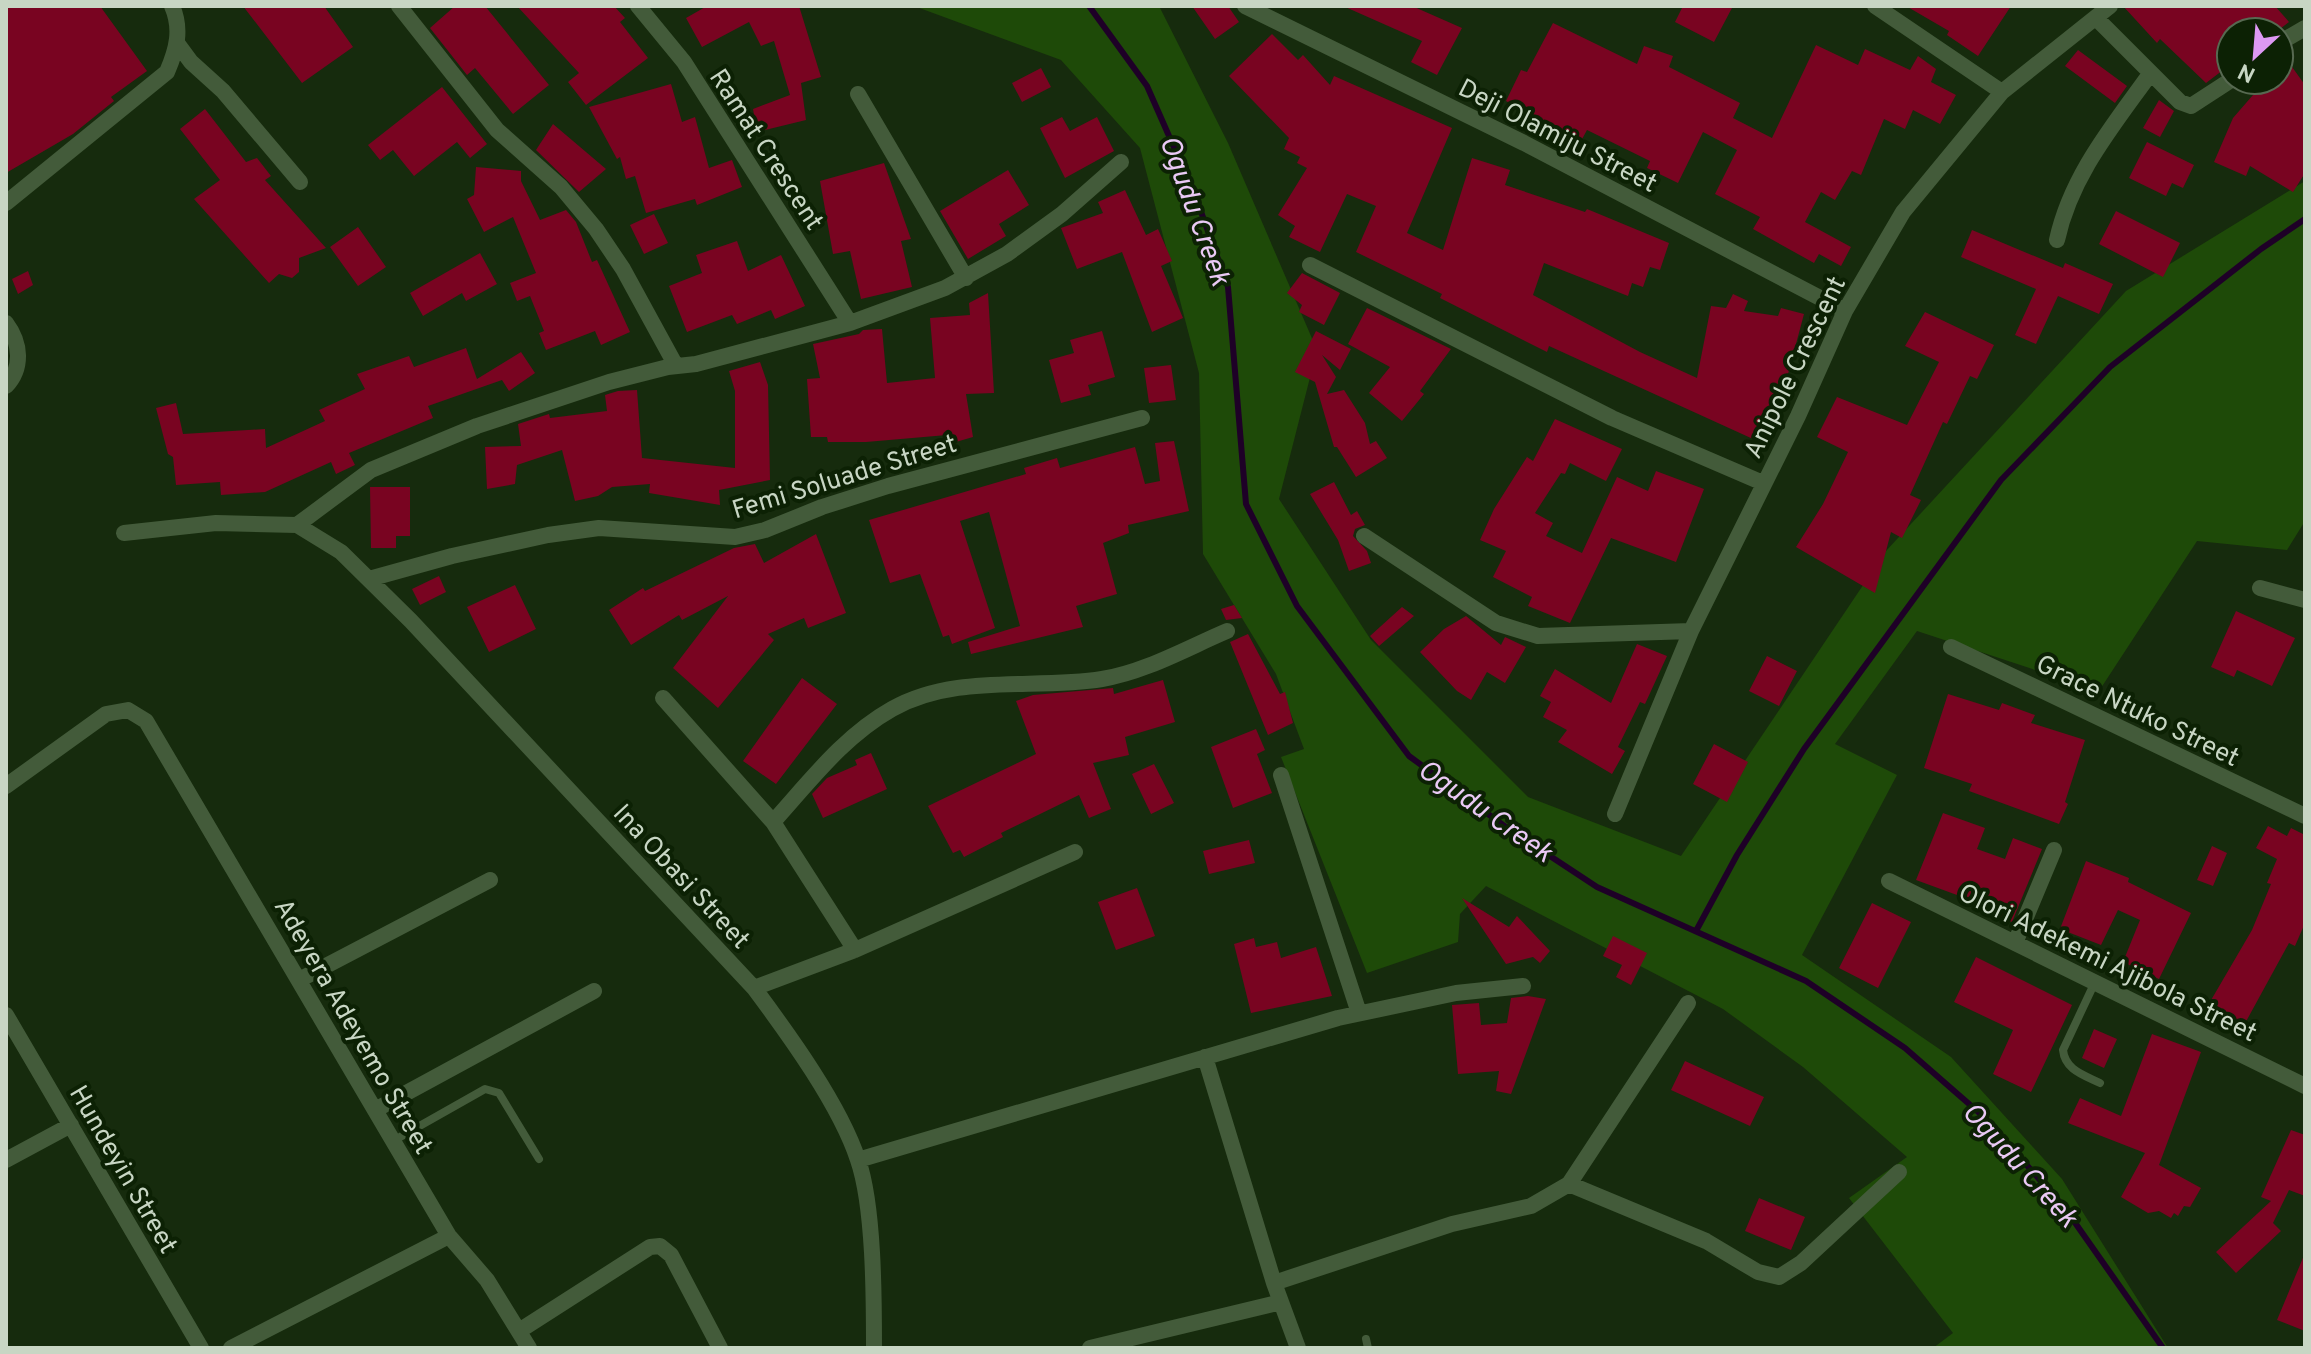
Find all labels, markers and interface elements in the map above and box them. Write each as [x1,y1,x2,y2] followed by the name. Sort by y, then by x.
[2215,16,2295,96] north arrow
[2234,56,2260,87] text: N
[700,63,829,237] street label: Ramat Crescent
[1452,73,1662,202] street label: Deji Olamiju Street
[1149,131,1237,292] water label: Ogudu Creek
[1738,271,1855,465] street label: Anipole Crescent
[728,429,961,528] street label: Femi Soluade Street
[2030,649,2244,776] street label: Grace Ntuko Street
[1410,753,1560,873] water label: Ogudu Creek
[605,798,756,957] street label: Ina Obasi Street
[1952,877,2262,1051] street label: Olori Adekemi Ajibola Street
[265,894,439,1161] street label: Adeyera Adeyemo Street
[60,1080,183,1260] street label: Hundeyin Street
[1953,1096,2085,1237] water label: Ogudu Creek

